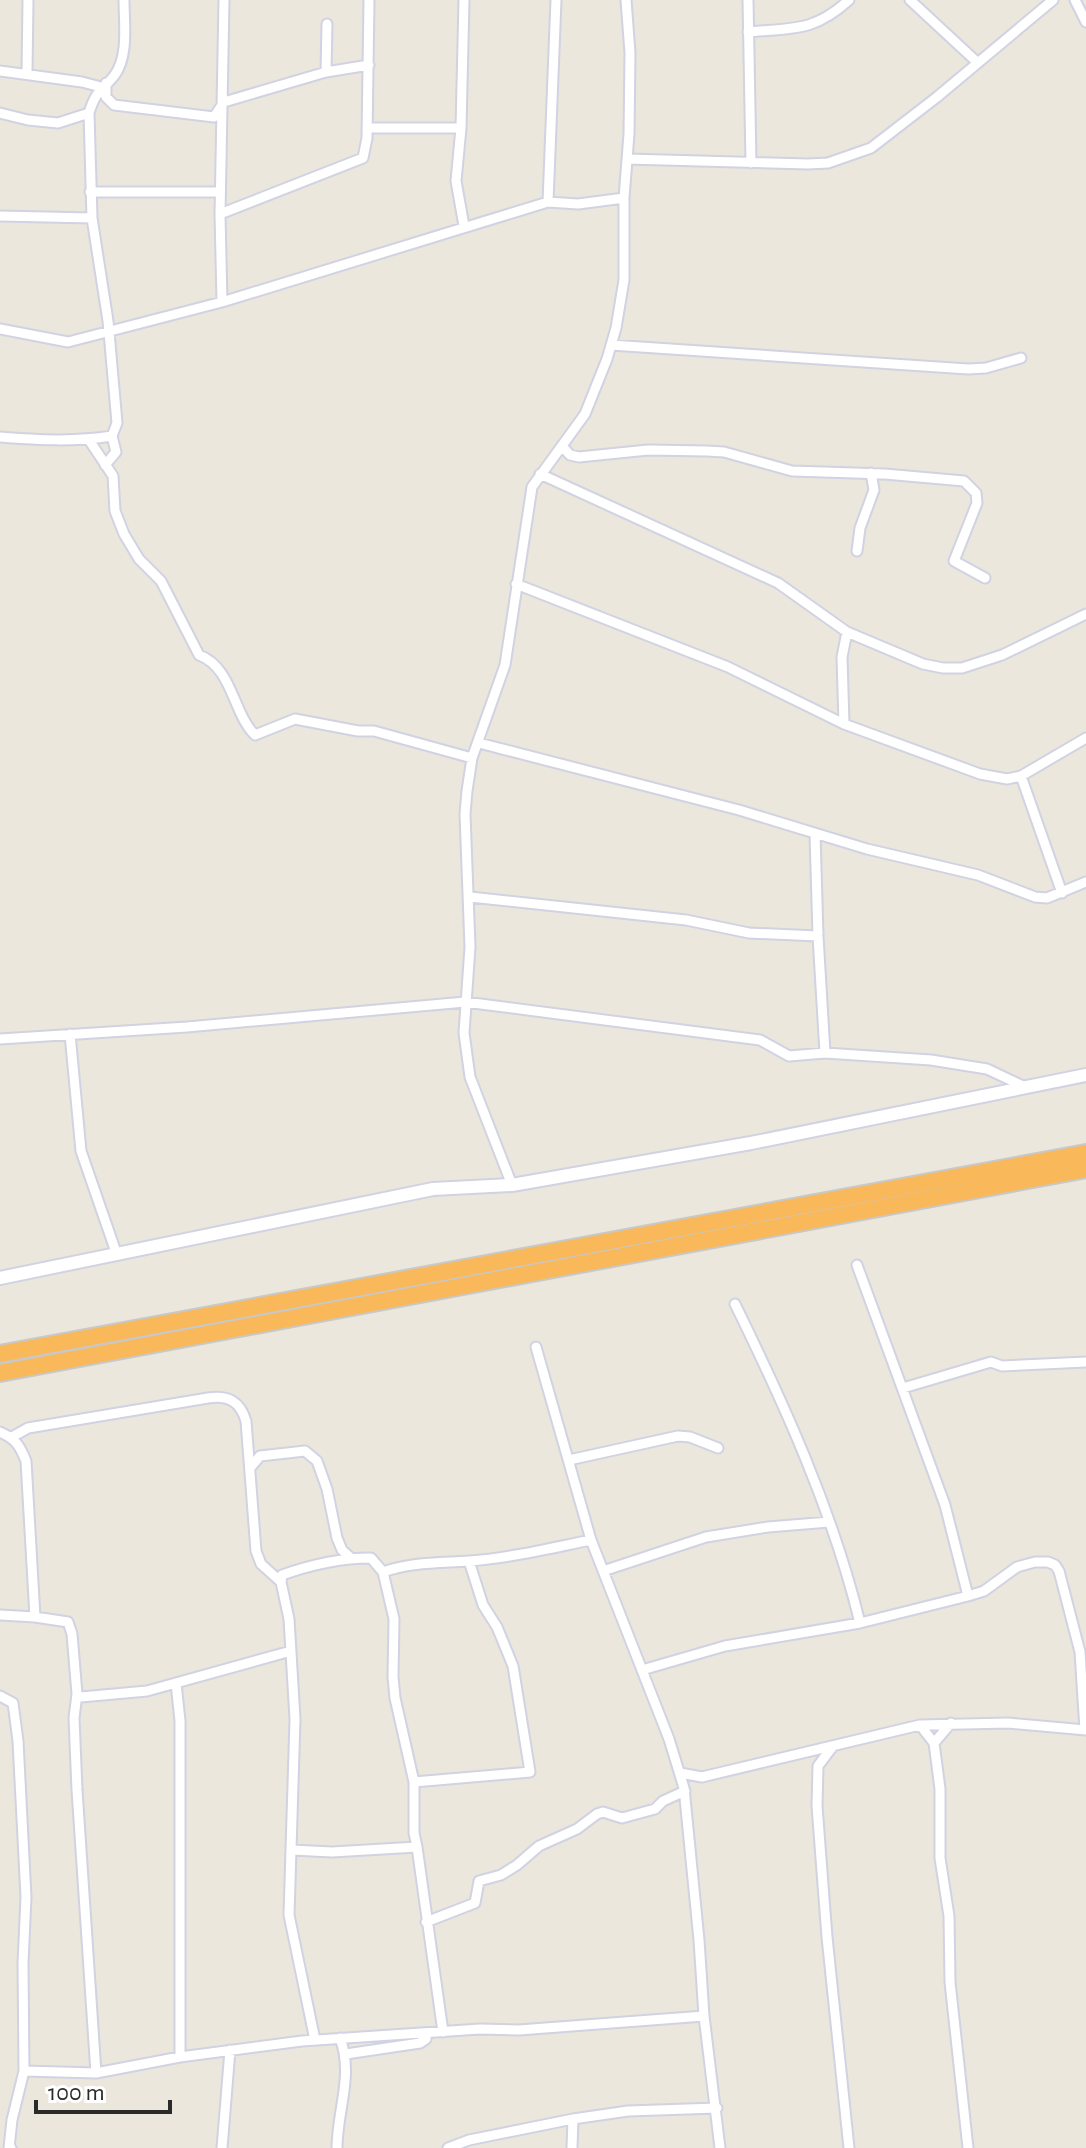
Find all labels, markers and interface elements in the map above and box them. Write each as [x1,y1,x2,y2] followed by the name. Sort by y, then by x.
[36,2064,170,2114] scale bar
[48,2081,105,2105] text: 100 m

